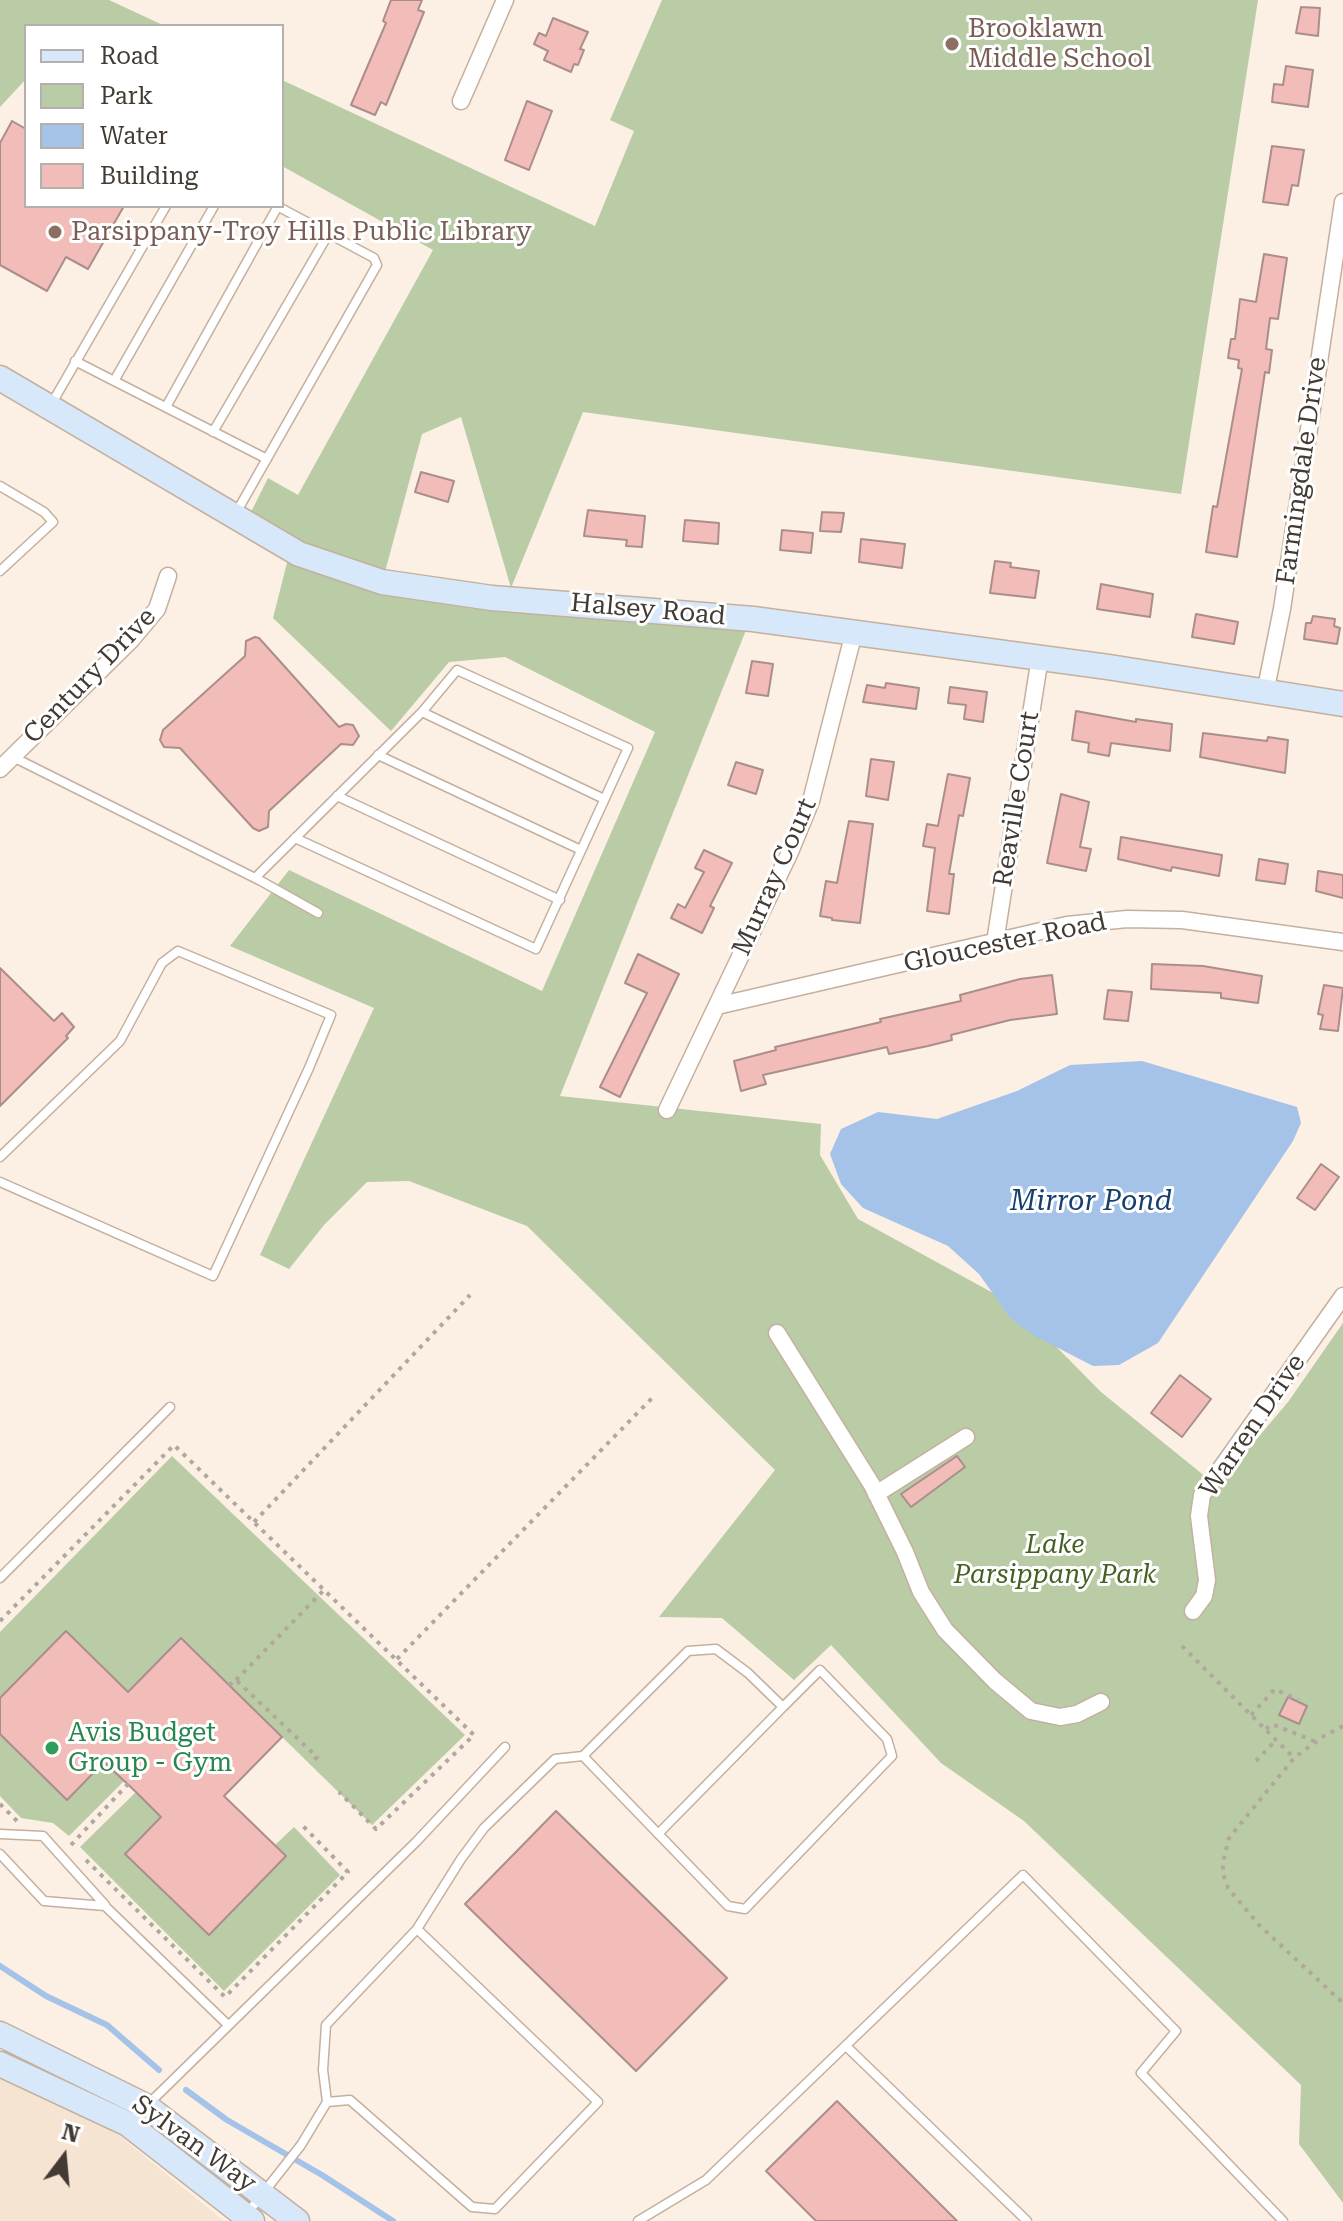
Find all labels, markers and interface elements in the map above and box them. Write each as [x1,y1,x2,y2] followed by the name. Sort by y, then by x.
[968,13,1151,74] place label: Brooklawn Middle School
[24,24,284,208] legend
[943,35,961,53] marker: Brooklawn Middle School
[100,42,159,70] text: Road
[100,82,153,110] text: Park
[100,122,168,150] text: Water
[100,162,198,190] text: Building
[71,216,532,248] place label: Parsippany-Troy Hills Public Library
[46,223,64,241] marker: Parsippany-Troy Hills Public Library
[1271,355,1333,587] street label: Farmingdale Drive
[569,588,727,632] street label: Halsey Road
[17,602,163,750] street label: Century Drive
[988,709,1046,889] street label: Reaville Court
[726,793,824,961] street label: Murray Court
[901,906,1109,980] street label: Gloucester Road
[1010,1185,1172,1219] water label: Mirror Pond
[1194,1348,1312,1504] street label: Warren Drive
[954,1529,1156,1590] park label: Lake Parsippany Park
[68,1717,232,1778] place label: Avis Budget Group - Gym
[43,1739,61,1757] marker: Avis Budget Group - Gym
[126,2089,262,2199] street label: Sylvan Way
[24,2117,104,2197] north arrow
[59,2119,82,2148] text: N

